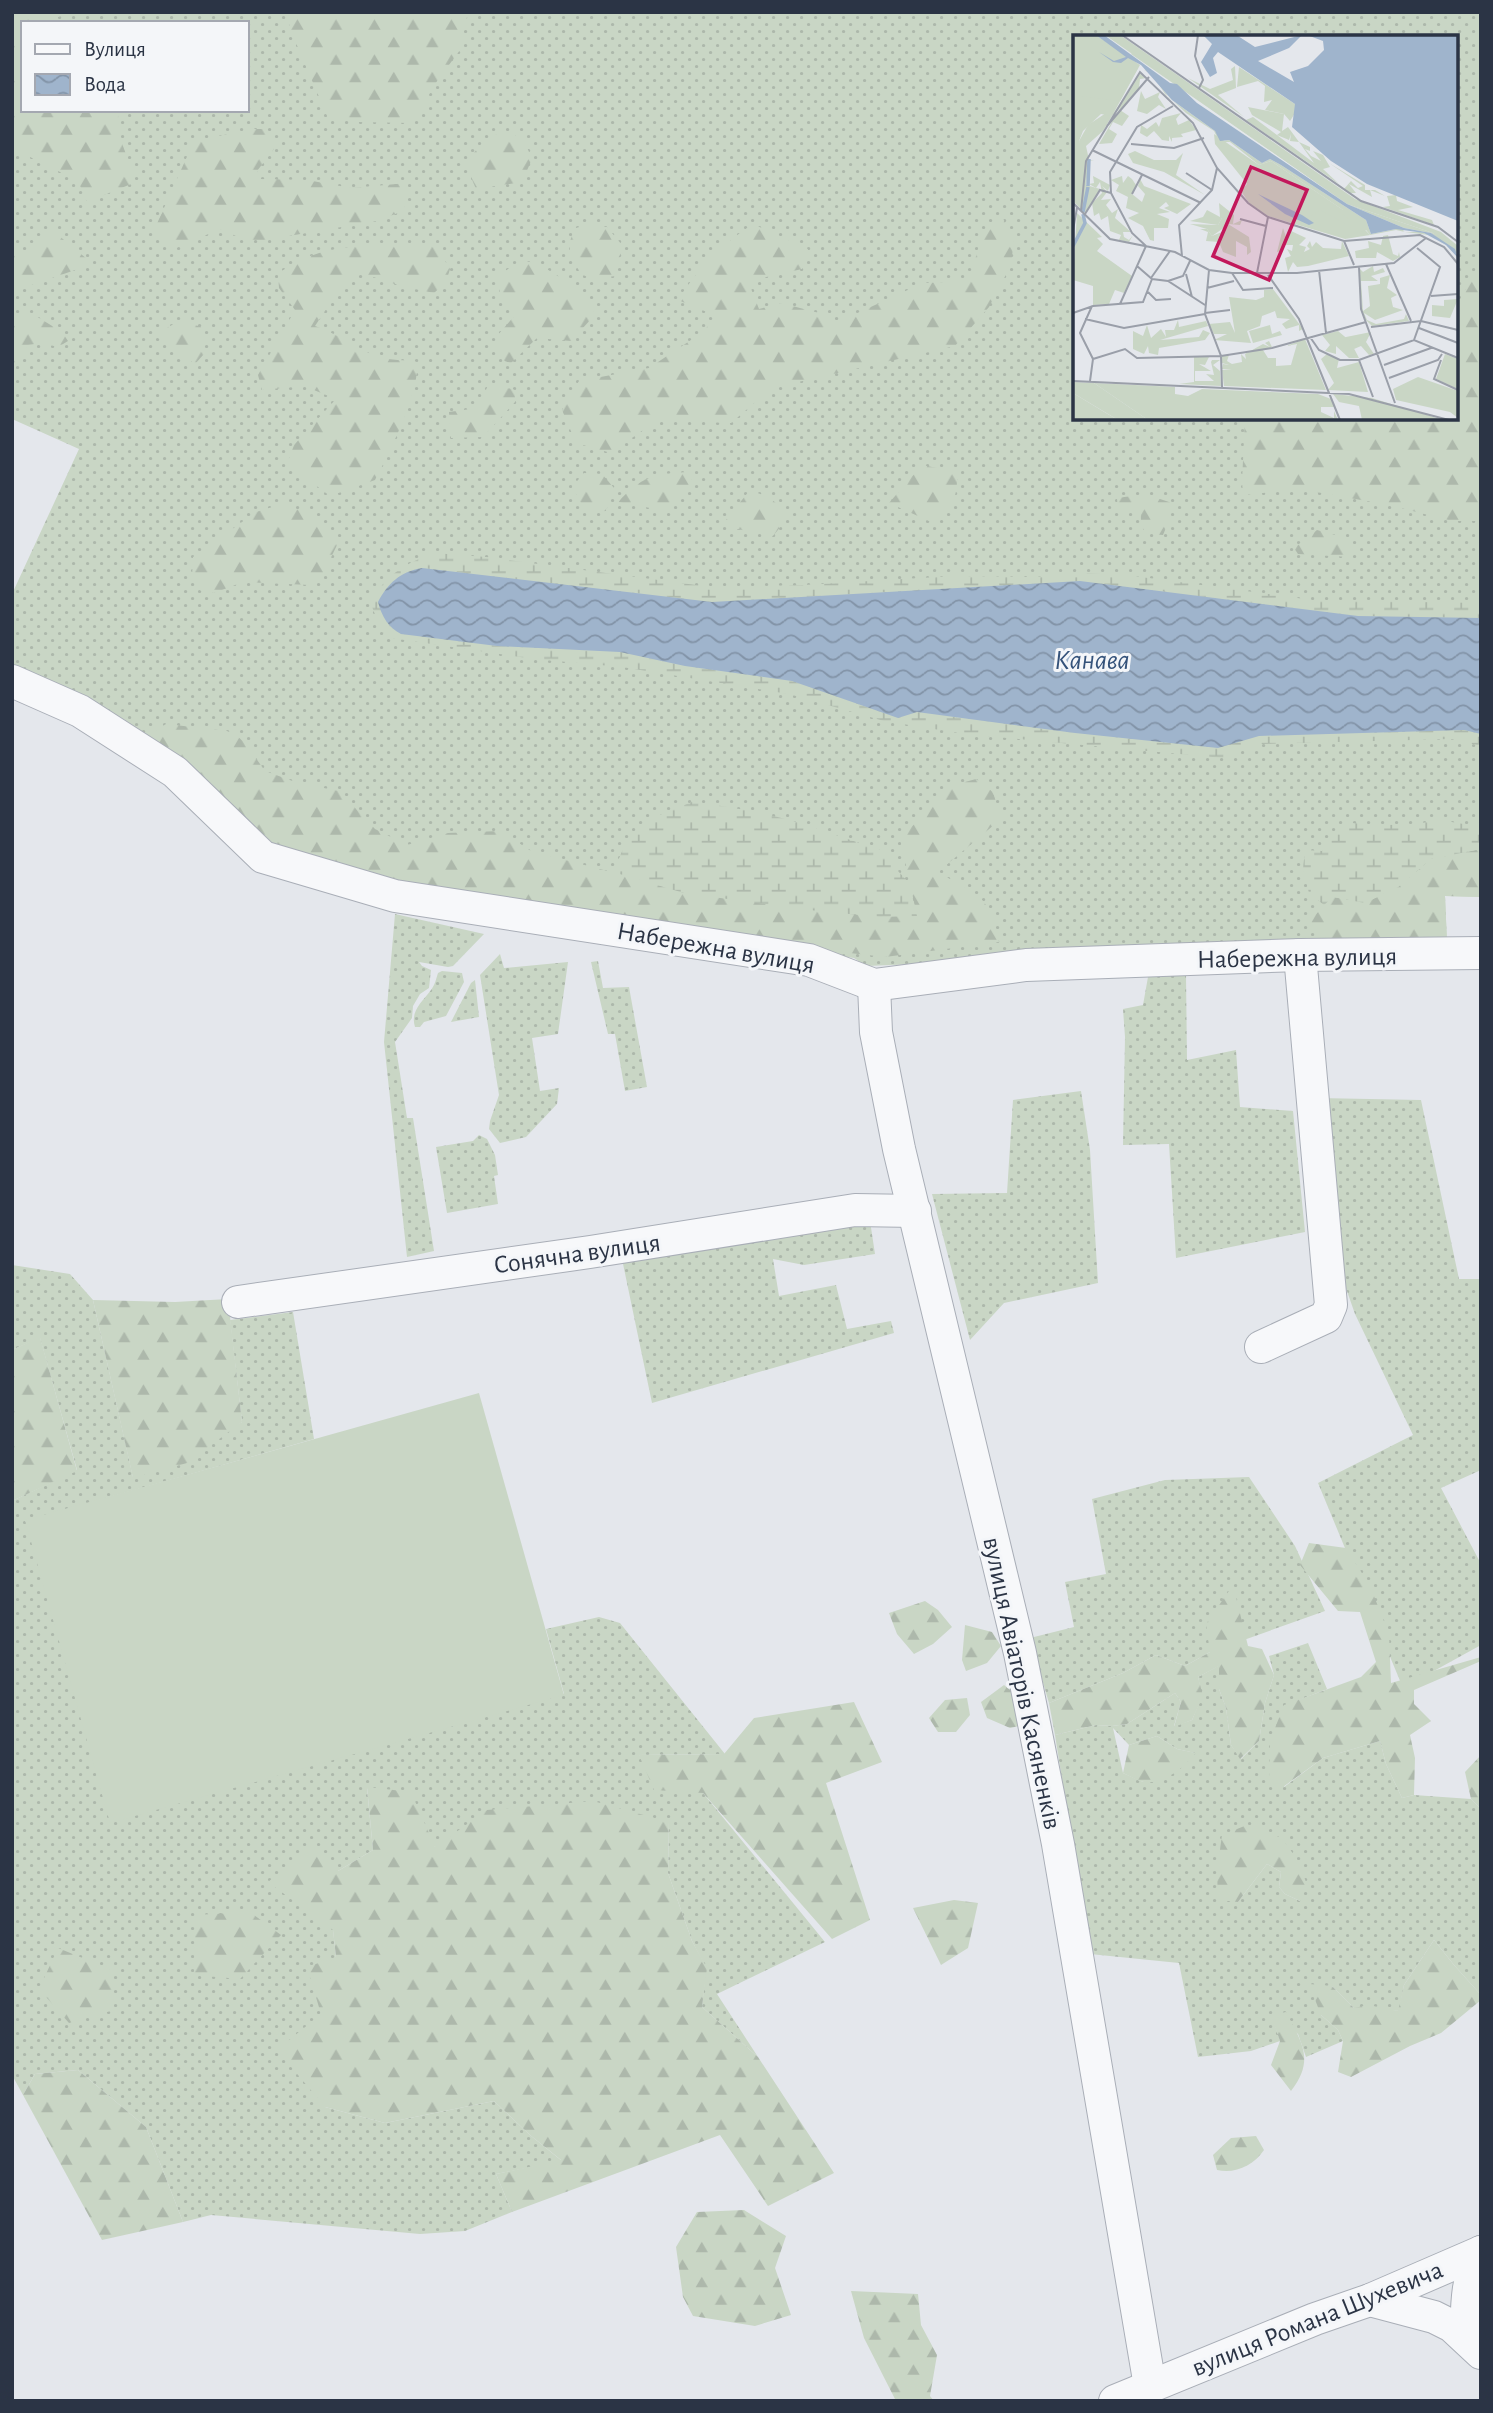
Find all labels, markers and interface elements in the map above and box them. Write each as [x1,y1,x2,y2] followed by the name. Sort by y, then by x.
[21,21,248,112] legend
[1073,35,1458,420] inset map
[84,39,146,60] text: Вулиця
[84,74,126,95] text: Вода
[1054,647,1130,675] water label: Канава
[615,918,817,978] street label: Набережна вулиця
[1197,943,1397,973] street label: Набережна вулиця
[492,1229,662,1279] street label: Сонячна вулиця
[978,1535,1066,1832] street label: вулиця Авіаторів Касяненків
[1188,2257,1447,2381] street label: вулиця Романа Шухевича

